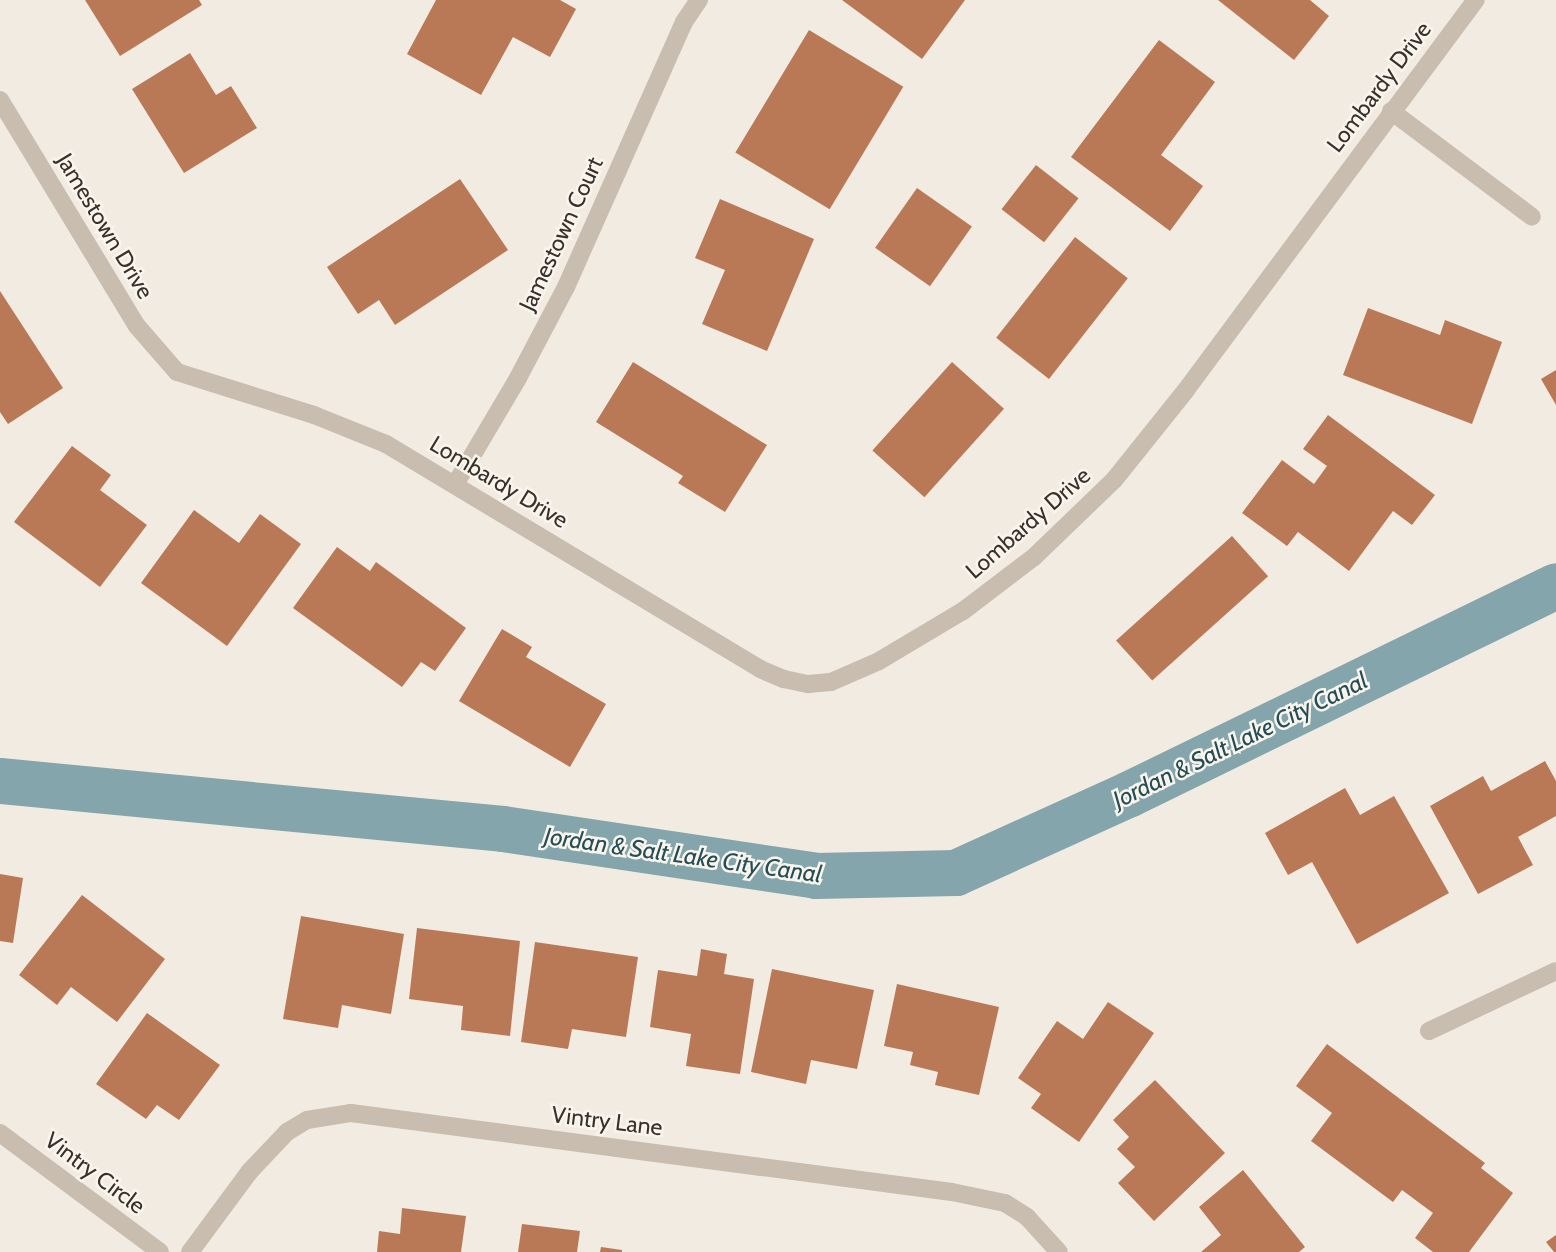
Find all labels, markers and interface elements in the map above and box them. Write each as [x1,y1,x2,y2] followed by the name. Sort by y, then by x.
[1321,16,1437,158] street label: Lombardy Drive
[51,148,159,304] street label: Jamestown Drive
[513,153,609,315] street label: Jamestown Court
[425,430,573,534] street label: Lombardy Drive
[960,461,1096,585] street label: Lombardy Drive
[1108,666,1372,814] water label: Jordan & Salt Lake City Canal
[542,821,824,889] water label: Jordan & Salt Lake City Canal
[550,1101,664,1141] street label: Vintry Lane
[39,1126,151,1220] street label: Vintry Circle

